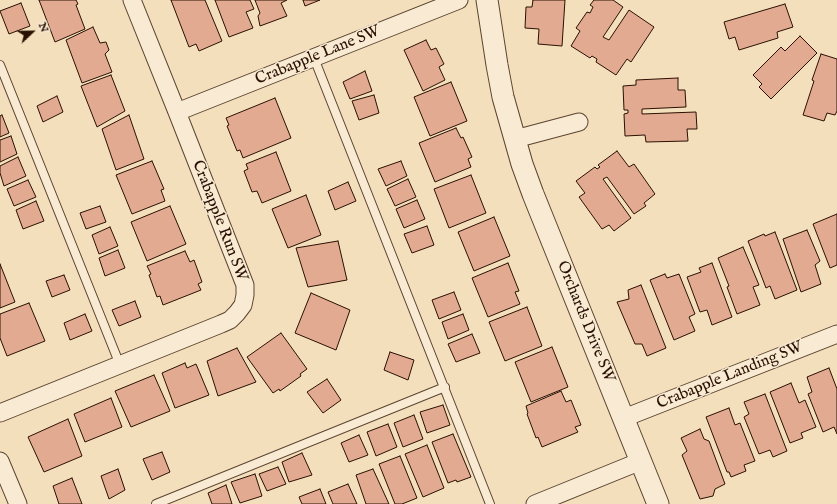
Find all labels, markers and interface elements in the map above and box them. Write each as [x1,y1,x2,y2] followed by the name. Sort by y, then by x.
[12,12,52,52] north arrow
[35,20,51,35] text: N
[253,22,383,90] street label: Crabapple Lane SW
[187,158,251,284] street label: Crabapple Run SW
[552,259,618,385] street label: Orchards Drive SW
[654,338,806,414] street label: Crabapple Landing SW

